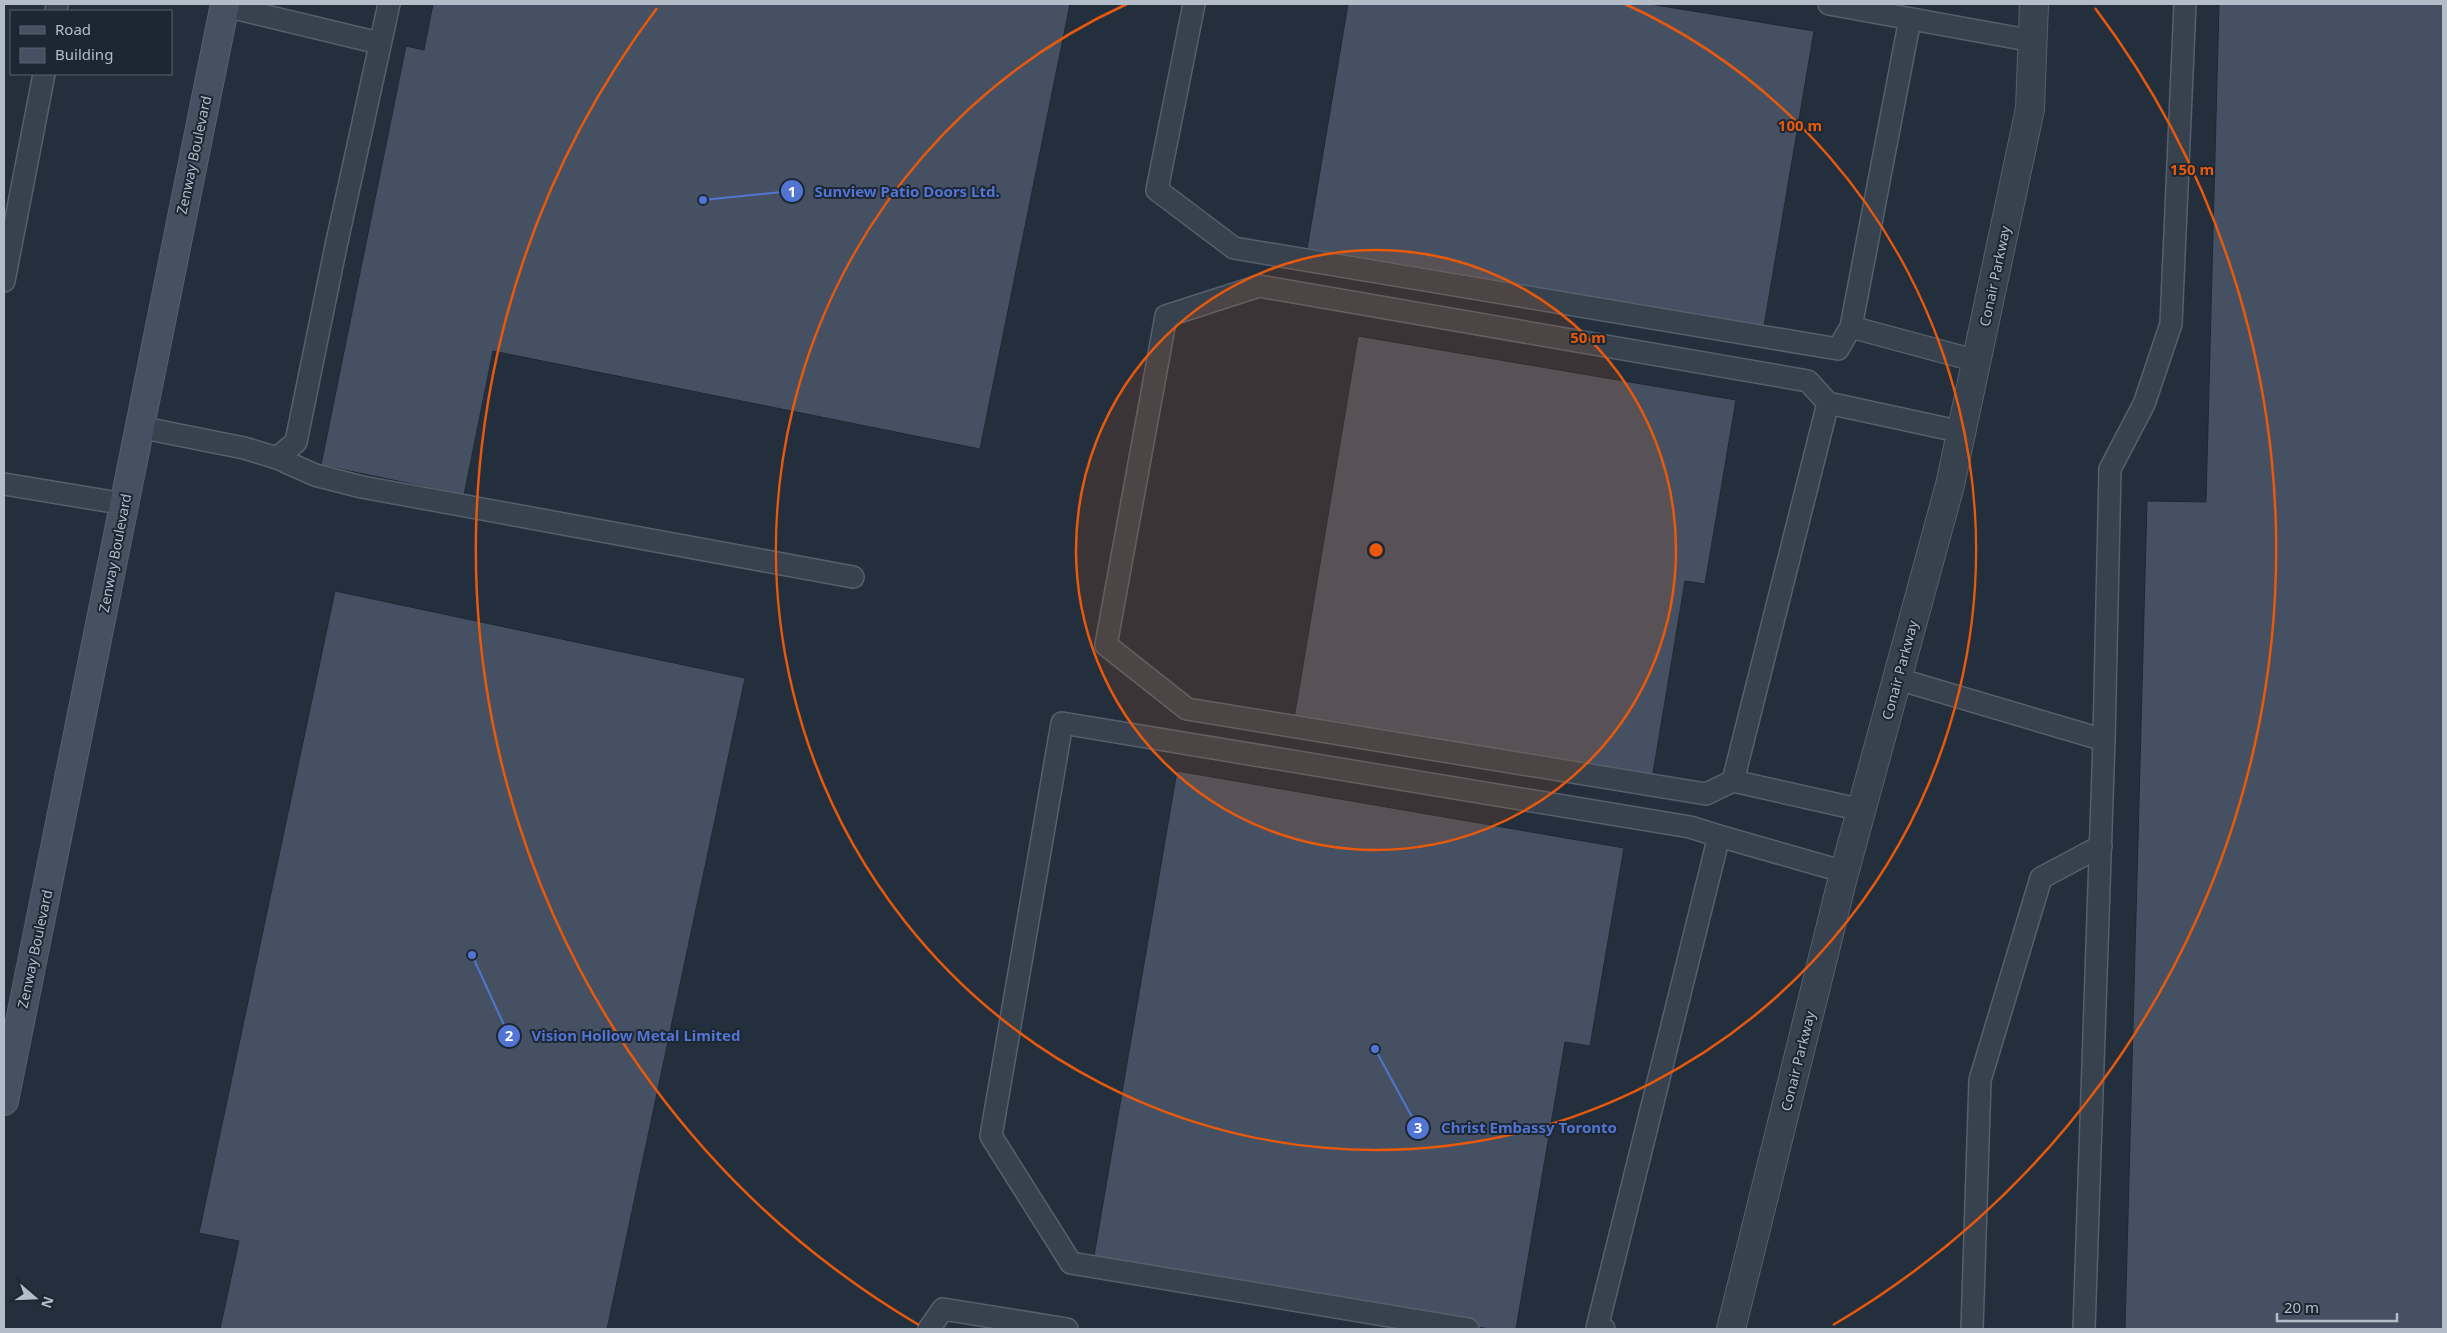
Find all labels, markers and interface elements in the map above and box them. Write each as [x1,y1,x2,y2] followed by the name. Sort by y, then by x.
[10,10,172,75] legend
[55,19,91,39] text: Road
[55,44,113,64] text: Building
[172,94,215,216] street label: Zenway Boulevard
[1778,115,1822,135] text: 100 m
[2170,159,2214,179] text: 150 m
[779,176,1009,206] callout: Sunview Patio Doors Ltd.
[788,181,796,201] text: 1
[814,181,1000,201] text: Sunview Patio Doors Ltd.
[1975,223,2015,328] street label: Conair Parkway
[1570,327,1606,347] text: 50 m
[94,492,135,614] street label: Zenway Boulevard
[1367,541,1385,559] centre of rings
[1877,617,1922,722] street label: Conair Parkway
[13,888,56,1010] street label: Zenway Boulevard
[1776,1008,1819,1113] street label: Conair Parkway
[496,1021,750,1051] callout: Vision Hollow Metal Limited
[505,1025,514,1045] text: 2
[532,1025,740,1045] text: Vision Hollow Metal Limited
[1406,1113,1627,1143] callout: Christ Embassy Toronto
[1414,1117,1422,1137] text: 3
[1441,1117,1617,1137] text: Christ Embassy Toronto
[10,1273,60,1323] north arrow
[2277,1290,2397,1322] scale bar
[37,1294,59,1311] text: N
[2284,1297,2319,1317] text: 20 m

